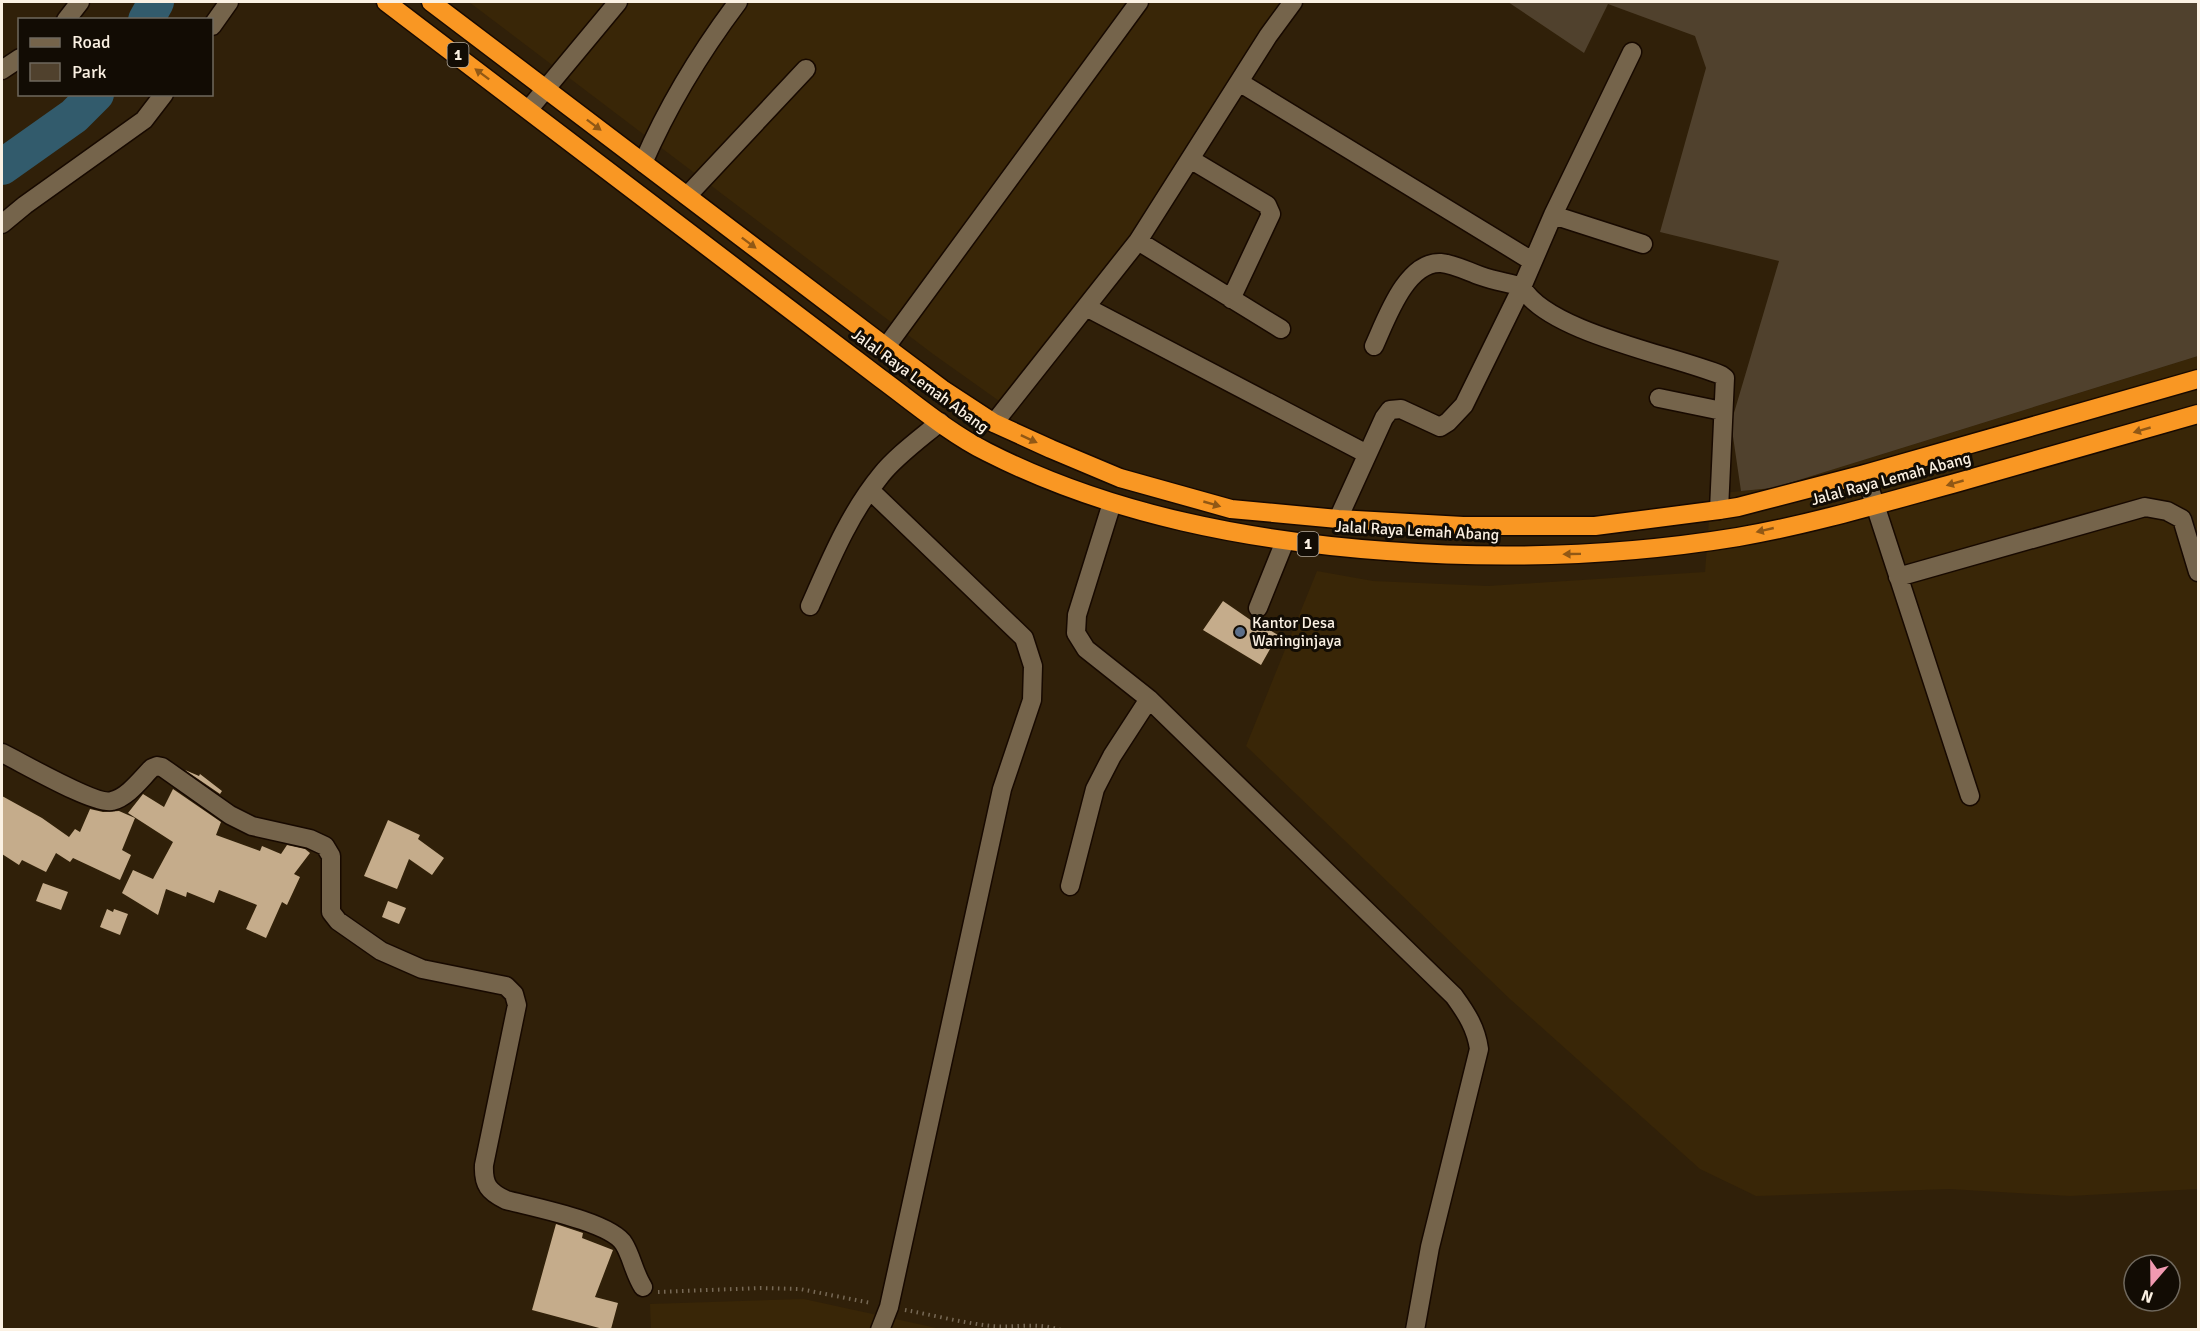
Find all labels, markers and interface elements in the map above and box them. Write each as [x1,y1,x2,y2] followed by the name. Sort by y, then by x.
[18,18,213,96] legend
[72,31,111,53] text: Road
[448,43,468,67] road number: 1
[72,61,107,83] text: Park
[475,69,490,81] one-way arrow
[586,119,601,131] one-way arrow
[741,237,757,250] one-way arrow
[847,324,993,438] street label: Jalal Raya Lemah Abang
[2133,426,2151,435] one-way arrow
[1020,434,1037,443] one-way arrow
[1809,448,1973,510] street label: Jalal Raya Lemah Abang
[1946,479,1964,488] one-way arrow
[1203,499,1221,509] one-way arrow
[1334,517,1500,545] street label: Jalal Raya Lemah Abang
[1756,526,1775,536] one-way arrow
[1298,532,1318,556] road number: 1
[1563,550,1582,559] one-way arrow
[1252,613,1342,651] place label: Kantor Desa Waringinjaya
[1233,625,1247,639] marker: Kantor Desa Waringinjaya
[2122,1253,2182,1313] north arrow
[2139,1285,2156,1307] text: N

